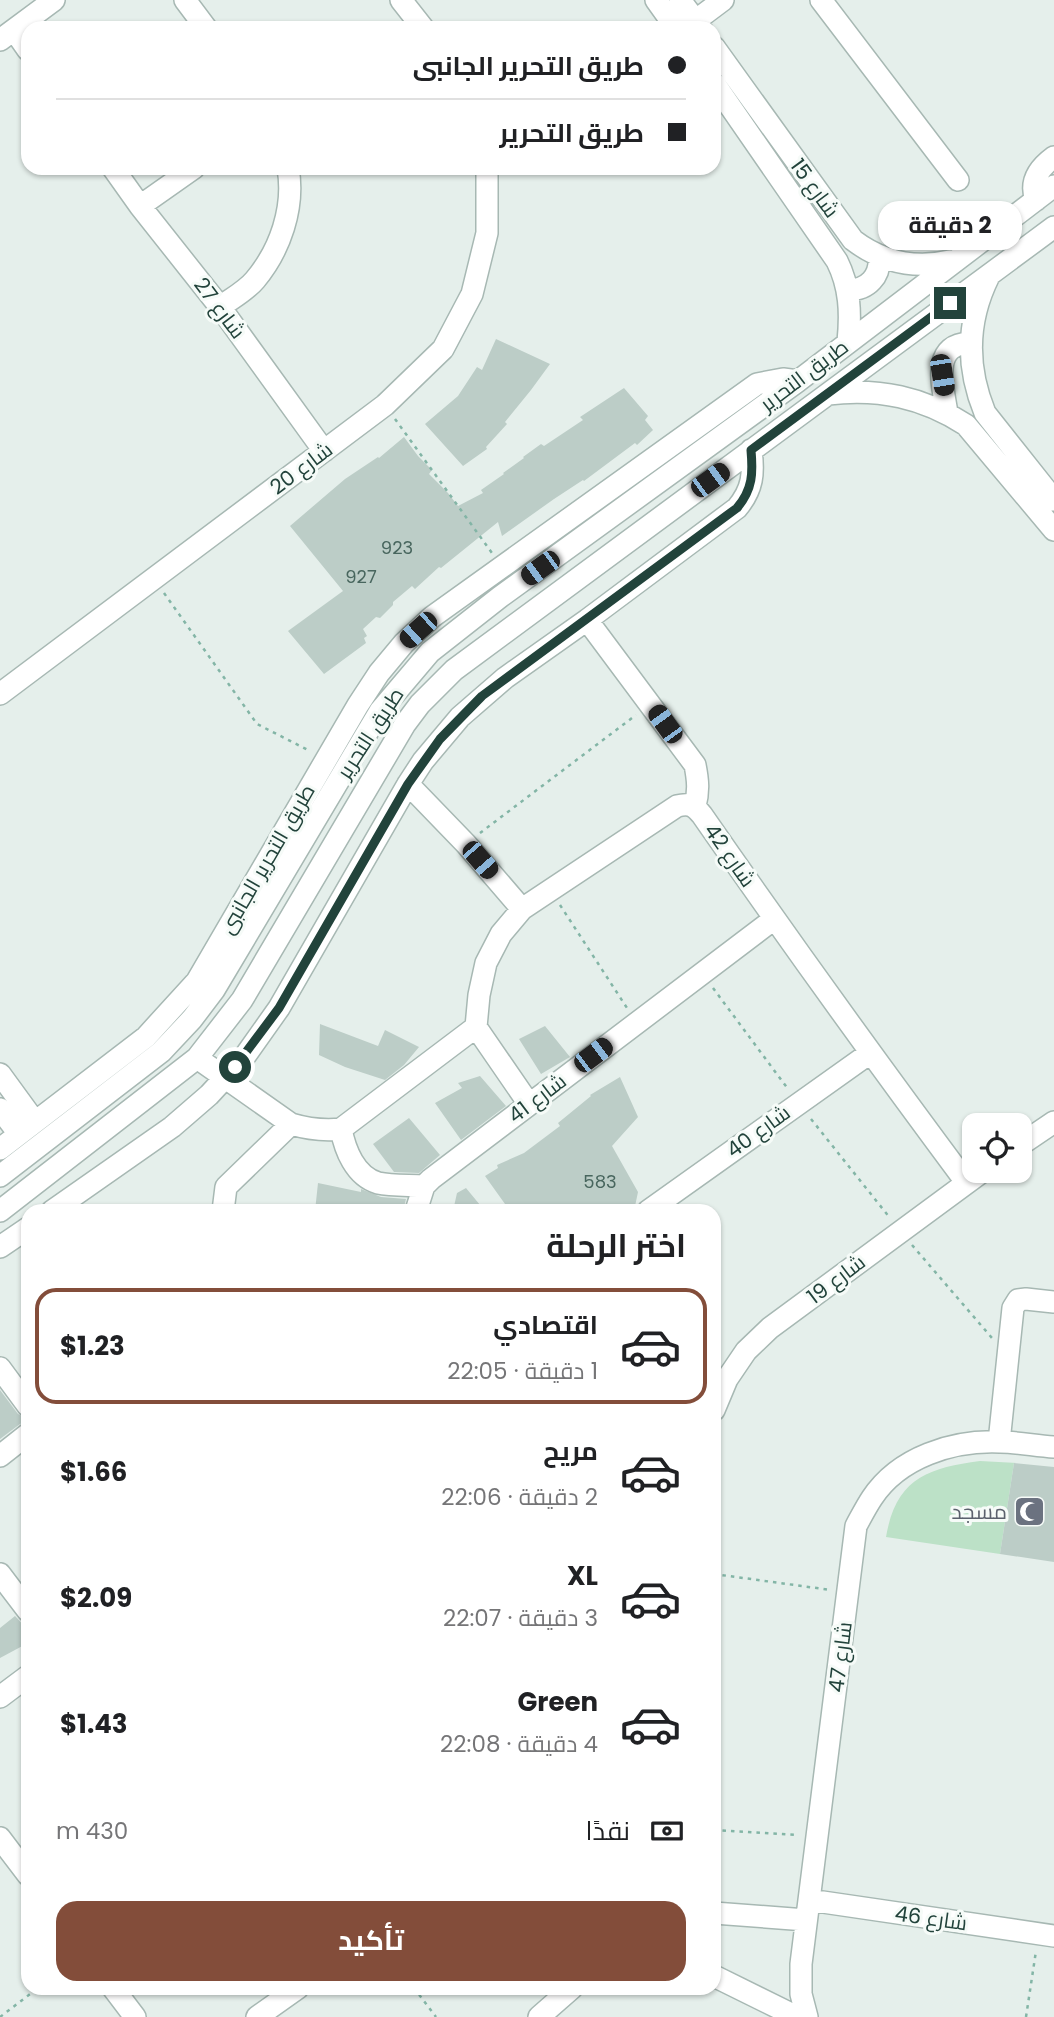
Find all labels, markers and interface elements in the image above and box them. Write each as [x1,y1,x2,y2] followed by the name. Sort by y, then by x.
[413,48,644,84] text: طريق التحرير الجانبى
[499,115,644,151] text: طريق التحرير
[784,153,846,223] street label: شارع 15
[878,202,1022,250] callout: 2 دقيقة
[908,209,992,241] text: 2 دقيقة
[187,271,253,345] street label: شارع 27
[934,287,966,319] route end
[753,332,854,418] street label: طريق التحرير
[929,353,956,397] car
[264,435,338,501] street label: شارع 20
[687,459,734,501] car
[381,535,413,560] house number: 923
[517,547,564,589] car
[345,564,377,589] house number: 927
[396,608,441,652] car
[329,682,410,785] street label: طريق التحرير
[645,701,686,747] car
[212,779,322,939] street label: طريق التحرير الجانبى
[698,817,762,893] street label: شارع 42
[459,837,502,883] car
[570,1034,617,1076] car
[219,1051,251,1083] route start
[502,1066,572,1130] street label: شارع 41
[720,1098,796,1164] street label: شارع 40
[962,1113,1032,1183] map controls
[962,1113,1032,1183] button: locate
[583,1169,617,1194] house number: 583
[546,1223,686,1268] text: اختر الرحلة
[801,1247,871,1311] street label: شارع 19
[493,1307,598,1343] text: اقتصادي
[619,1315,682,1378] icon: car
[60,1328,125,1364] text: $1.23
[447,1355,598,1387] text: 1 دقيقة · 22:05
[543,1433,598,1469] text: مريح
[619,1441,682,1504] icon: car
[60,1454,127,1490] text: $1.66
[441,1481,598,1513] text: 2 دقيقة · 22:06
[1013,1494,1047,1528] mosque icon: مسجد
[952,1497,1007,1526] place label: مسجد
[567,1558,598,1594] text: XL
[619,1567,682,1630] icon: car
[60,1580,132,1616] text: $2.09
[443,1602,598,1634] text: 3 دقيقة · 22:07
[821,1620,859,1694] street label: شارع 47
[518,1684,598,1720] text: Green
[619,1693,682,1756] icon: car
[60,1706,128,1742] text: $1.43
[440,1728,598,1760] text: 4 دقيقة · 22:08
[648,1812,686,1850] icon: cash
[586,1813,630,1849] text: نقدًا
[56,1815,128,1847] text: 430 m
[893,1899,969,1937] street label: شارع 46
[56,1901,686,1981] button: تأكيد

